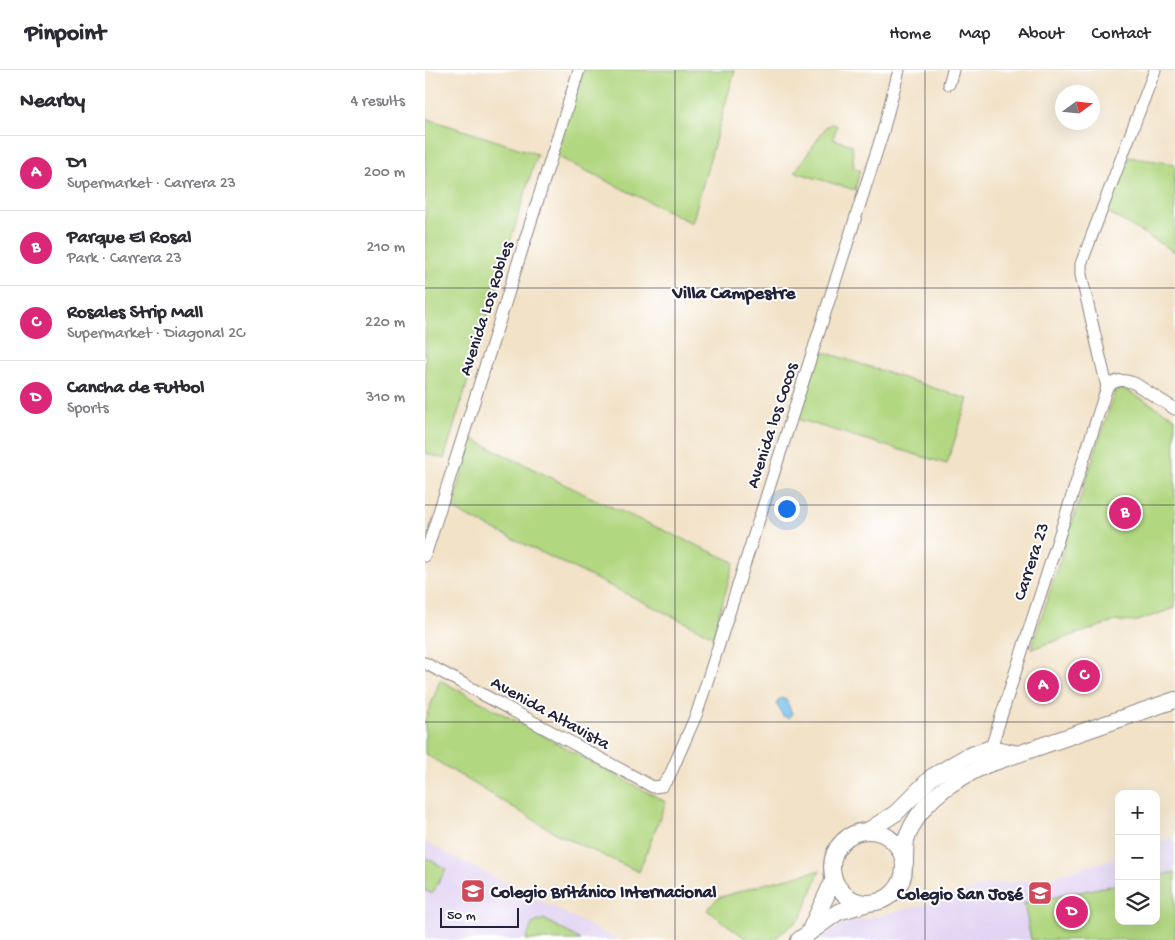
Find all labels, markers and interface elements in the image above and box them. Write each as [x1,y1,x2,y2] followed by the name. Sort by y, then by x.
[25,20,106,49] text: Pinpoint
[889,24,931,45] text: Home
[959,24,990,45] text: Map
[1018,24,1064,45] text: About
[1092,24,1150,45] text: Contact
[1055,85,1100,130] north arrow
[20,90,85,115] text: Nearby
[350,93,405,112] text: 4 results
[67,152,87,175] text: D1
[31,164,41,183] text: A
[364,164,405,183] text: 200 m
[67,175,236,194] text: Supermarket · Carrera 23
[67,227,191,250] text: Parque El Rosal
[456,238,519,379] street label: Avenida Los Robles
[32,239,40,258] text: B
[366,239,405,258] text: 210 m
[67,250,182,269] text: Park · Carrera 23
[672,283,797,306] district label: Villa Campestre
[67,302,203,325] text: Rosales Strip Mall
[32,314,40,333] text: C
[365,314,405,333] text: 220 m
[67,325,245,344] text: Supermarket · Diagonal 2C
[743,359,804,491] street label: Avenida los Cocos
[67,377,205,400] text: Cancha de Futbol
[31,389,41,408] text: D
[366,389,405,408] text: 310 m
[67,400,109,419] text: Sports
[1109,494,1141,532] pin: B
[774,496,800,522] your location
[1010,520,1055,603] street label: Carrera 23
[1068,657,1100,695] pin: C
[1027,667,1059,705] pin: A
[487,673,614,756] street label: Avenida Altavista
[1115,790,1160,925] map controls
[1115,790,1160,835] button: +
[1115,835,1160,880] button: −
[460,878,486,904] school or university icon: Colegio Británico Internacional
[1027,880,1053,906] school or university icon: Colegio San José
[1115,880,1160,925] button: layers
[490,883,716,904] place label: Colegio Británico Internacional
[896,885,1024,906] place label: Colegio San José
[1056,893,1088,931] pin: D
[440,905,519,928] scale bar
[447,908,476,925] text: 50 m

